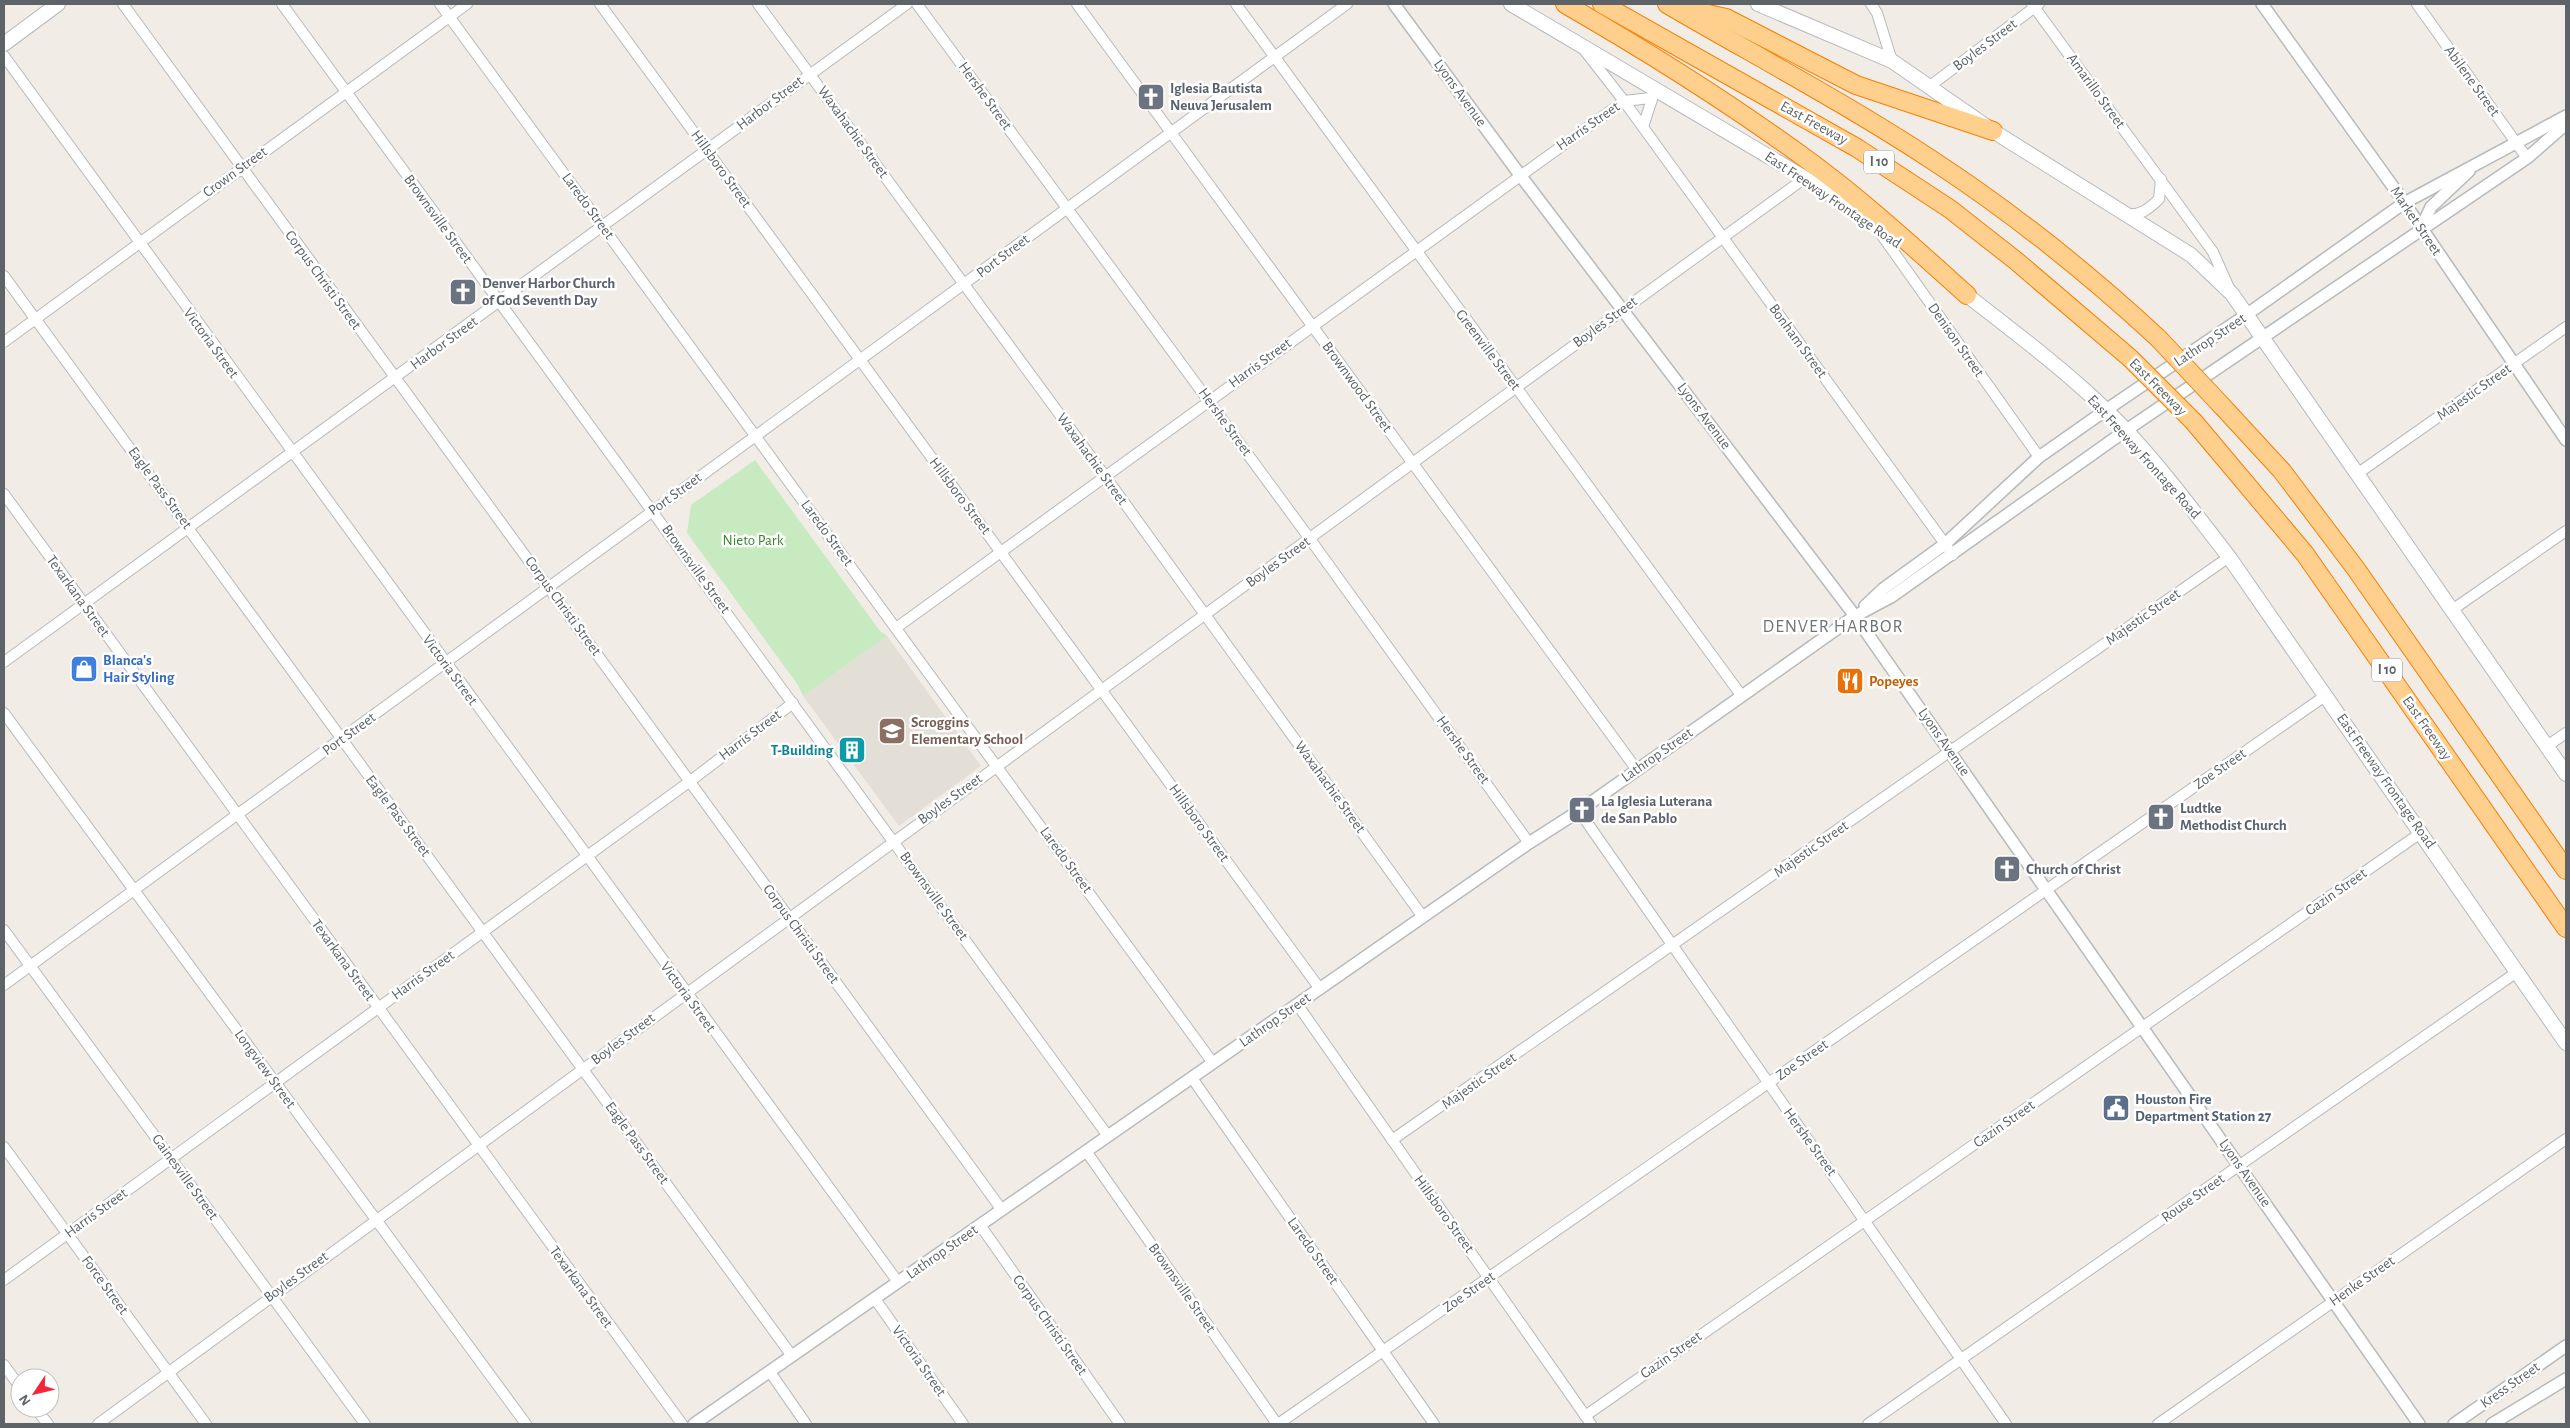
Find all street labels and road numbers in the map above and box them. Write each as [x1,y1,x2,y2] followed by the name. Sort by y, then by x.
[1950,16,2020,74] street label: Boyles Street
[2442,43,2503,119] street label: Abilene Street
[2064,51,2128,131] street label: Amarillo Street
[1431,57,1489,129] street label: Lyons Avenue
[955,59,1015,133] street label: Hershe Street
[734,73,806,133] street label: Harbor Street
[815,83,891,181] street label: Waxahachie Street
[1778,98,1851,148] street label: East Freeway
[1554,99,1623,153] street label: Harris Street
[688,127,754,211] street label: Hillsboro Street
[200,144,270,200] street label: Crown Street
[1762,149,1904,251] street label: East Freeway Frontage Road
[1864,150,1894,173] road number: I 10
[559,170,617,242] street label: Laredo Street
[401,172,475,266] street label: Brownsville Street
[2388,184,2445,258] street label: Market Street
[282,228,364,333] street label: Corpus Christi Street
[974,231,1032,281] street label: Port Street
[1570,294,1640,350] street label: Boyles Street
[1925,300,1987,380] street label: Denison Street
[1766,301,1830,381] street label: Bonham Street
[181,305,242,381] street label: Victoria Street
[1453,307,1523,393] street label: Greenville Street
[2171,310,2249,369] street label: Lathrop Street
[408,314,481,372] street label: Harbor Street
[1226,335,1294,391] street label: Harris Street
[1319,339,1395,435] street label: Brownwood Street
[2126,355,2190,419] street label: East Freeway
[2434,361,2514,423] street label: Majestic Street
[1674,380,1734,452] street label: Lyons Avenue
[1195,385,1255,459] street label: Hershe Street
[2085,392,2204,522] street label: East Freeway Frontage Road
[1054,410,1130,508] street label: Waxahachie Street
[125,444,195,532] street label: Eagle Pass Street
[926,455,994,537] street label: Hillsboro Street
[646,470,705,518] street label: Port Street
[798,497,856,569] street label: Laredo Street
[659,522,733,616] street label: Brownsville Street
[1243,534,1313,590] street label: Boyles Street
[43,552,113,640] street label: Texarkana Street
[522,554,604,659] street label: Corpus Christi Street
[2103,586,2183,648] street label: Majestic Street
[420,632,481,708] street label: Victoria Street
[2372,658,2402,682] road number: I 10
[2400,693,2455,763] street label: East Freeway
[1915,705,1973,779] street label: Lyons Avenue
[716,707,784,763] street label: Harris Street
[320,710,379,758] street label: Port Street
[2334,711,2438,851] street label: East Freeway Frontage Road
[1433,713,1493,787] street label: Hershe Street
[1619,725,1696,785] street label: Lathrop Street
[1292,738,1368,836] street label: Waxahachie Street
[2191,746,2249,792] street label: Zoe Street
[915,771,985,827] street label: Boyles Street
[363,773,433,860] street label: Eagle Pass Street
[1166,781,1232,865] street label: Hillsboro Street
[1771,818,1851,880] street label: Majestic Street
[1037,824,1095,896] street label: Laredo Street
[897,849,971,943] street label: Brownsville Street
[2303,865,2370,919] street label: Gazin Street
[760,882,842,987] street label: Corpus Christi Street
[308,916,378,1004] street label: Texarkana Street
[389,947,457,1003] street label: Harris Street
[658,959,719,1035] street label: Victoria Street
[1237,990,1314,1050] street label: Lathrop Street
[588,1010,658,1068] street label: Boyles Street
[232,1027,299,1111] street label: Longview Street
[1773,1037,1831,1083] street label: Zoe Street
[1439,1050,1519,1112] street label: Majestic Street
[1971,1097,2038,1151] street label: Gazin Street
[602,1099,672,1187] street label: Eagle Pass Street
[1780,1105,1840,1179] street label: Hershe Street
[149,1131,221,1223] street label: Gainesville Street
[2216,1136,2274,1210] street label: Lyons Avenue
[2159,1171,2227,1225] street label: Rouse Street
[1411,1172,1477,1256] street label: Hillsboro Street
[62,1185,130,1241] street label: Harris Street
[1285,1215,1342,1287] street label: Laredo Street
[904,1222,981,1282] street label: Lathrop Street
[1146,1241,1218,1336] street label: Brownsville Street
[546,1243,616,1331] street label: Texarkana Street
[261,1249,331,1305] street label: Boyles Street
[79,1253,131,1317] street label: Force Street
[2327,1253,2398,1309] street label: Henke Street
[1440,1269,1498,1315] street label: Zoe Street
[1010,1272,1090,1378] street label: Corpus Christi Street
[889,1323,949,1399] street label: Victoria Street
[1638,1328,1705,1382] street label: Gazin Street
[2478,1359,2543,1411] street label: Kress Street

